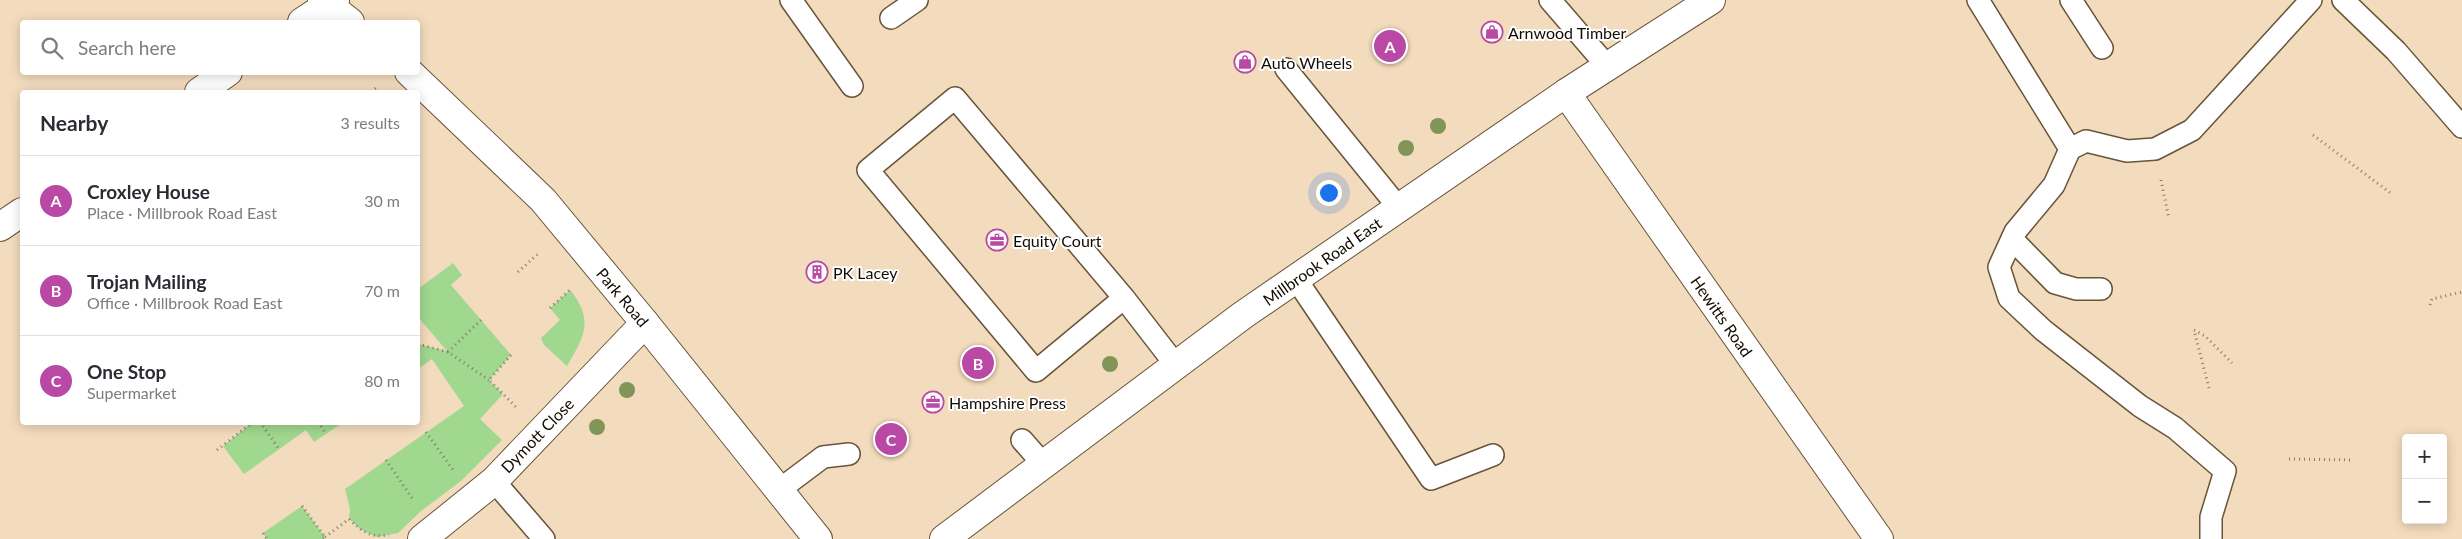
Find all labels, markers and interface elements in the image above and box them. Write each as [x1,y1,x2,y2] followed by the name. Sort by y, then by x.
[20,20,420,75] search box
[1480,20,1504,44] shop icon: Arnwood Timber
[1508,23,1626,42] place label: Arnwood Timber
[1374,27,1406,65] pin: A
[38,34,66,62] icon: search
[78,36,176,59] text: Search here
[1233,50,1257,74] shop icon: Auto Wheels
[1261,53,1352,72] place label: Auto Wheels
[40,110,108,135] text: Nearby
[340,113,400,132] text: 3 results
[87,180,210,203] text: Croxley House
[1316,180,1342,206] your location
[50,191,62,210] text: A
[364,191,400,210] text: 30 m
[87,203,277,222] text: Place · Millbrook Road East
[1259,213,1385,309] street label: Millbrook Road East
[985,228,1009,252] office icon: Equity Court
[1013,231,1102,250] place label: Equity Court
[805,260,829,284] building icon: PK Lacey
[833,263,898,282] place label: PK Lacey
[593,264,653,330] street label: Park Road
[87,270,206,293] text: Trojan Mailing
[1687,272,1757,360] street label: Hewitts Road
[51,281,61,300] text: B
[364,281,400,300] text: 70 m
[87,293,283,312] text: Office · Millbrook Road East
[962,344,994,382] pin: B
[87,360,166,383] text: One Stop
[51,371,61,390] text: C
[364,371,400,390] text: 80 m
[87,383,176,402] text: Supermarket
[921,390,945,414] office icon: Hampshire Press
[949,393,1066,412] place label: Hampshire Press
[497,394,577,476] street label: Dymott Close
[875,420,907,458] pin: C
[2402,434,2447,524] map controls
[2402,434,2447,479] button: +
[2402,479,2447,524] button: −

